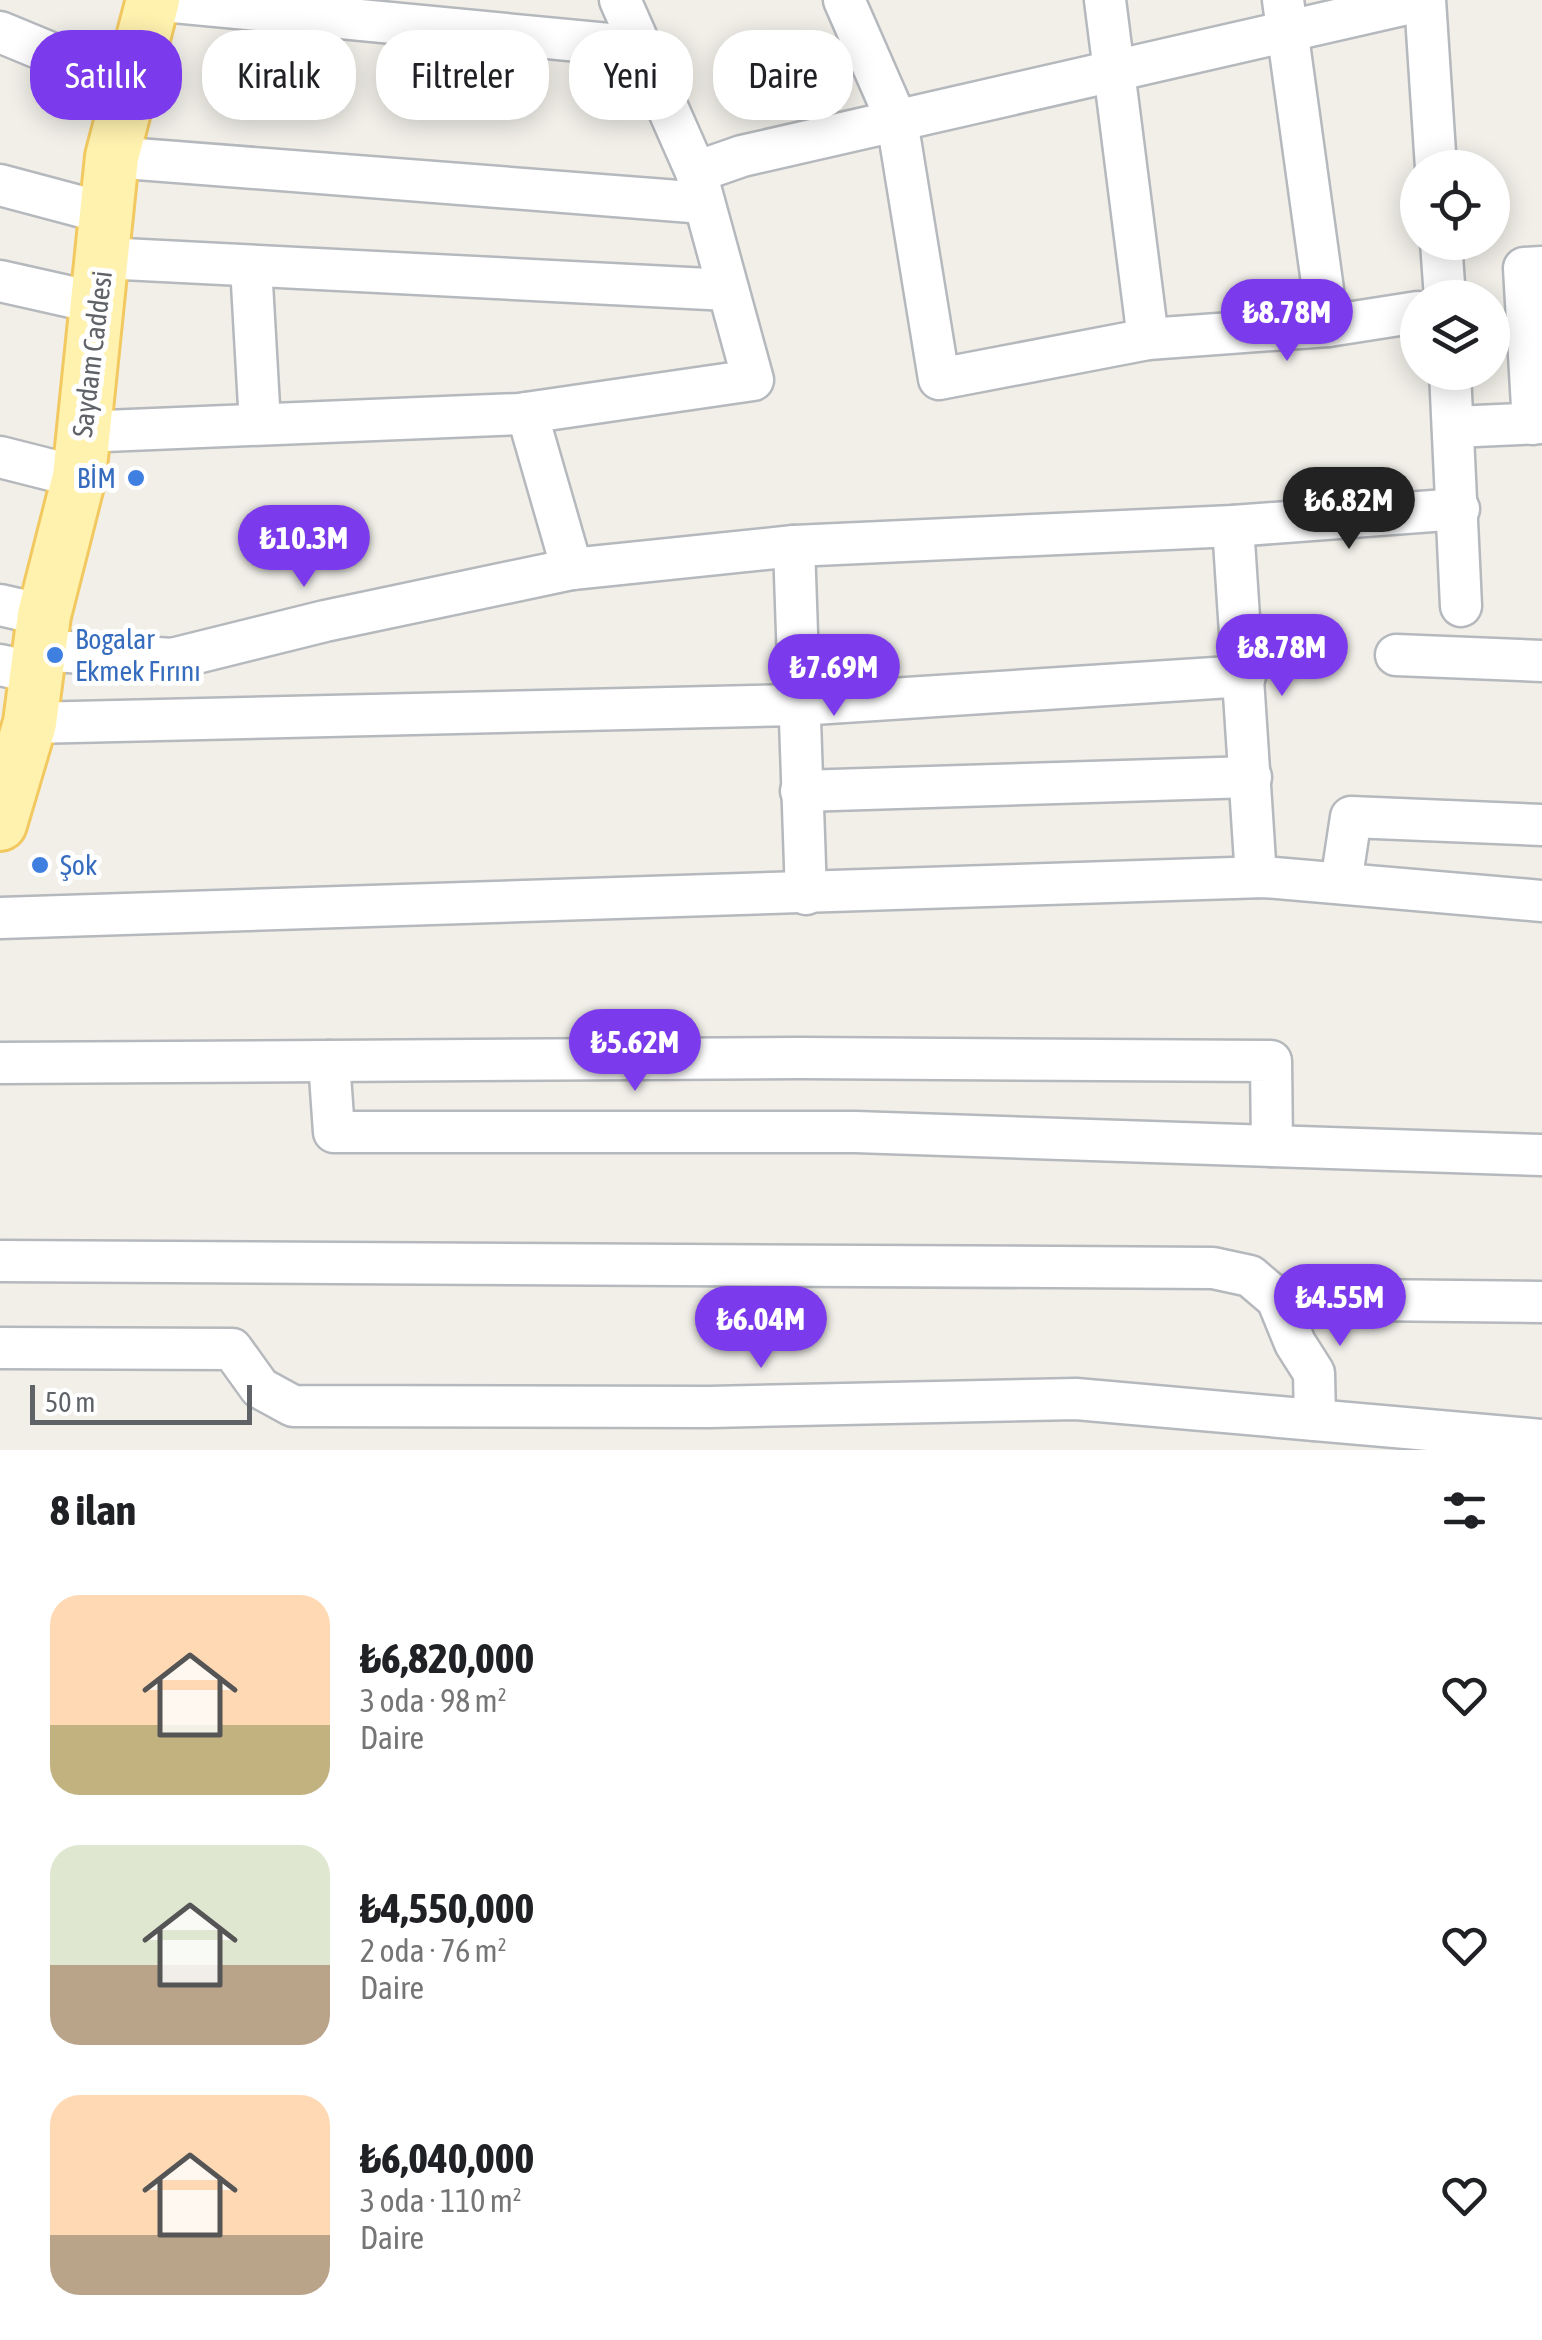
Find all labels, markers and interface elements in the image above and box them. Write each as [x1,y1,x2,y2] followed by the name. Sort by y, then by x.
[30,30,182,120] chip: Satılık
[202,30,356,120] chip: Kiralık
[376,30,549,120] chip: Filtreler
[569,30,693,120] chip: Yeni
[713,30,853,120] chip: Daire
[1400,150,1510,390] map controls
[1400,150,1510,260] button: locate
[66,269,118,439] street label: Saydam Caddesi
[1206,279,1368,364] pin: ₺8.78M
[1400,280,1510,390] button: layers
[1243,293,1331,330] text: ₺8.78M
[77,462,116,494] place label: BİM
[125,467,147,489] marker: BİM
[1268,467,1430,552] pin: ₺6.82M
[1305,481,1393,518] text: ₺6.82M
[223,505,385,590] pin: ₺10.3M
[260,519,348,556] text: ₺10.3M
[1201,614,1363,699] pin: ₺8.78M
[75,623,201,687] place label: Bogalar Ekmek Fırını
[1238,628,1326,665] text: ₺8.78M
[753,634,915,719] pin: ₺7.69M
[44,644,66,666] marker: Bogalar Ekmek Fırını
[790,648,878,685] text: ₺7.69M
[60,849,97,881] place label: Şok
[29,854,51,876] marker: Şok
[554,1009,716,1094] pin: ₺5.62M
[591,1023,679,1060] text: ₺5.62M
[1259,1264,1421,1349] pin: ₺4.55M
[1296,1278,1384,1315] text: ₺4.55M
[680,1286,842,1371] pin: ₺6.04M
[717,1300,805,1337] text: ₺6.04M
[30,1380,252,1424] scale bar
[45,1386,95,1418] text: 50 m
[1437,1483,1492,1538] icon: filters
[50,1486,136,1534] text: 8 ilan
[360,1634,534,1682] text: ₺6,820,000
[130,1635,250,1755] icon: home
[1437,1668,1492,1723] icon: heart
[360,1682,507,1719] text: 3 oda · 98 m²
[360,1719,424,1756] text: Daire
[360,1884,534,1932] text: ₺4,550,000
[130,1885,250,2005] icon: home
[1437,1918,1492,1973] icon: heart
[360,1932,507,1969] text: 2 oda · 76 m²
[360,1969,424,2006] text: Daire
[360,2134,534,2182] text: ₺6,040,000
[130,2135,250,2255] icon: home
[1437,2168,1492,2223] icon: heart
[360,2182,522,2219] text: 3 oda · 110 m²
[360,2219,424,2256] text: Daire

